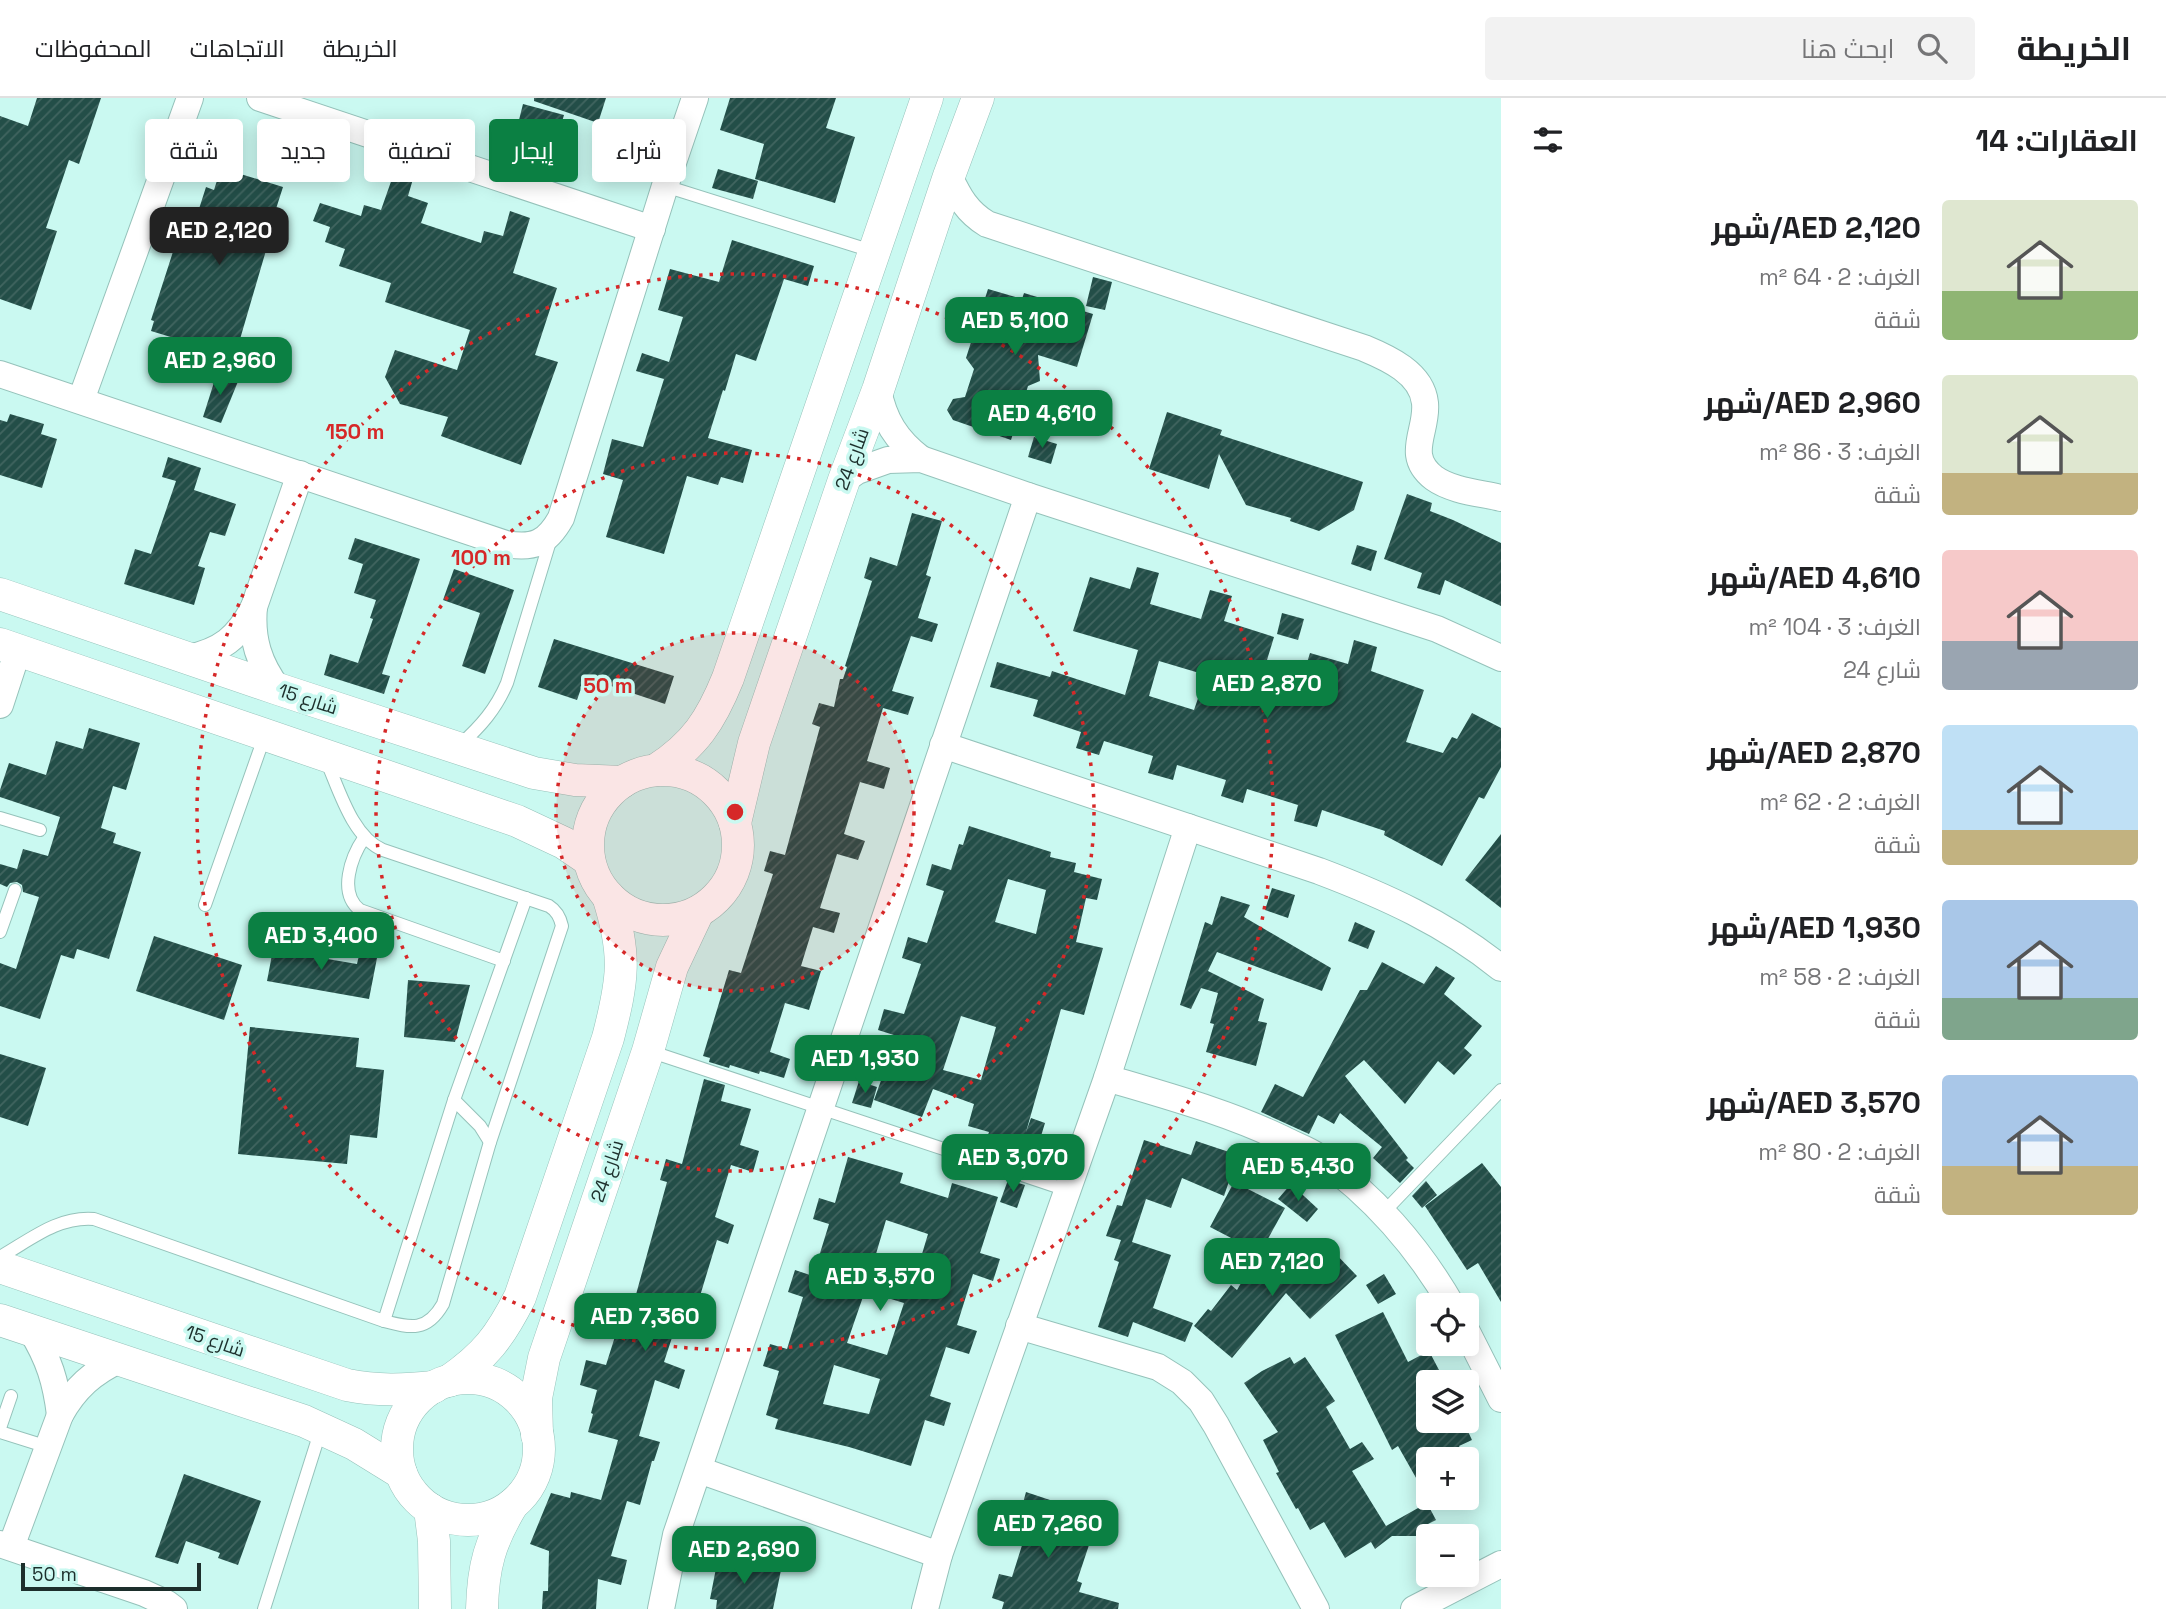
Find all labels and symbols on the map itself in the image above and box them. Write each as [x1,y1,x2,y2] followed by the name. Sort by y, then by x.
[139,208,299,267] pin: AED 2,120
[935,298,1095,357] pin: AED 5,100
[140,338,300,397] pin: AED 2,960
[962,390,1122,450] pin: AED 4,610
[326,418,384,445] text: 150 m
[829,424,876,494] street label: شارع 24
[451,544,511,571] text: 100 m
[1187,660,1347,720] pin: AED 2,870
[583,672,633,699] text: 50 m
[275,678,341,721] street label: شارع 15
[723,800,747,824] centre of rings
[241,912,401,972] pin: AED 3,400
[785,1035,945,1095] pin: AED 1,930
[933,1134,1093,1194] pin: AED 3,070
[585,1136,630,1206] street label: شارع 24
[1218,1144,1378,1203] pin: AED 5,430
[1192,1238,1352,1298] pin: AED 7,120
[800,1254,960,1313] pin: AED 3,570
[565,1294,725,1353] pin: AED 7,360
[182,1319,248,1364] street label: شارع 15
[968,1500,1128,1560] pin: AED 7,260
[664,1526,824,1586] pin: AED 2,690
[21,1560,201,1592] scale bar

